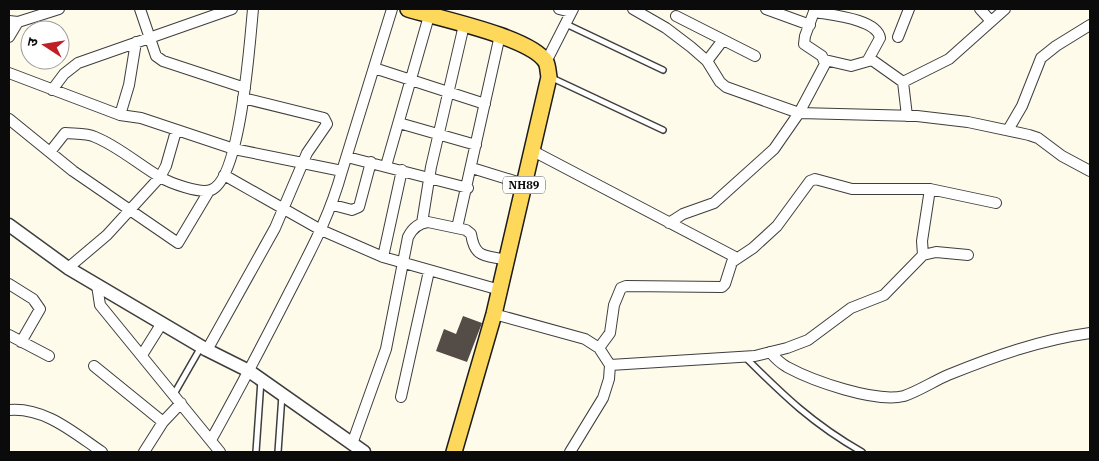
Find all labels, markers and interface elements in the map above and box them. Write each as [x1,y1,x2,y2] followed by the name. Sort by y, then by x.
[20,20,70,70] north arrow
[23,36,42,48] text: उ
[503,176,545,194] road number: NH89

